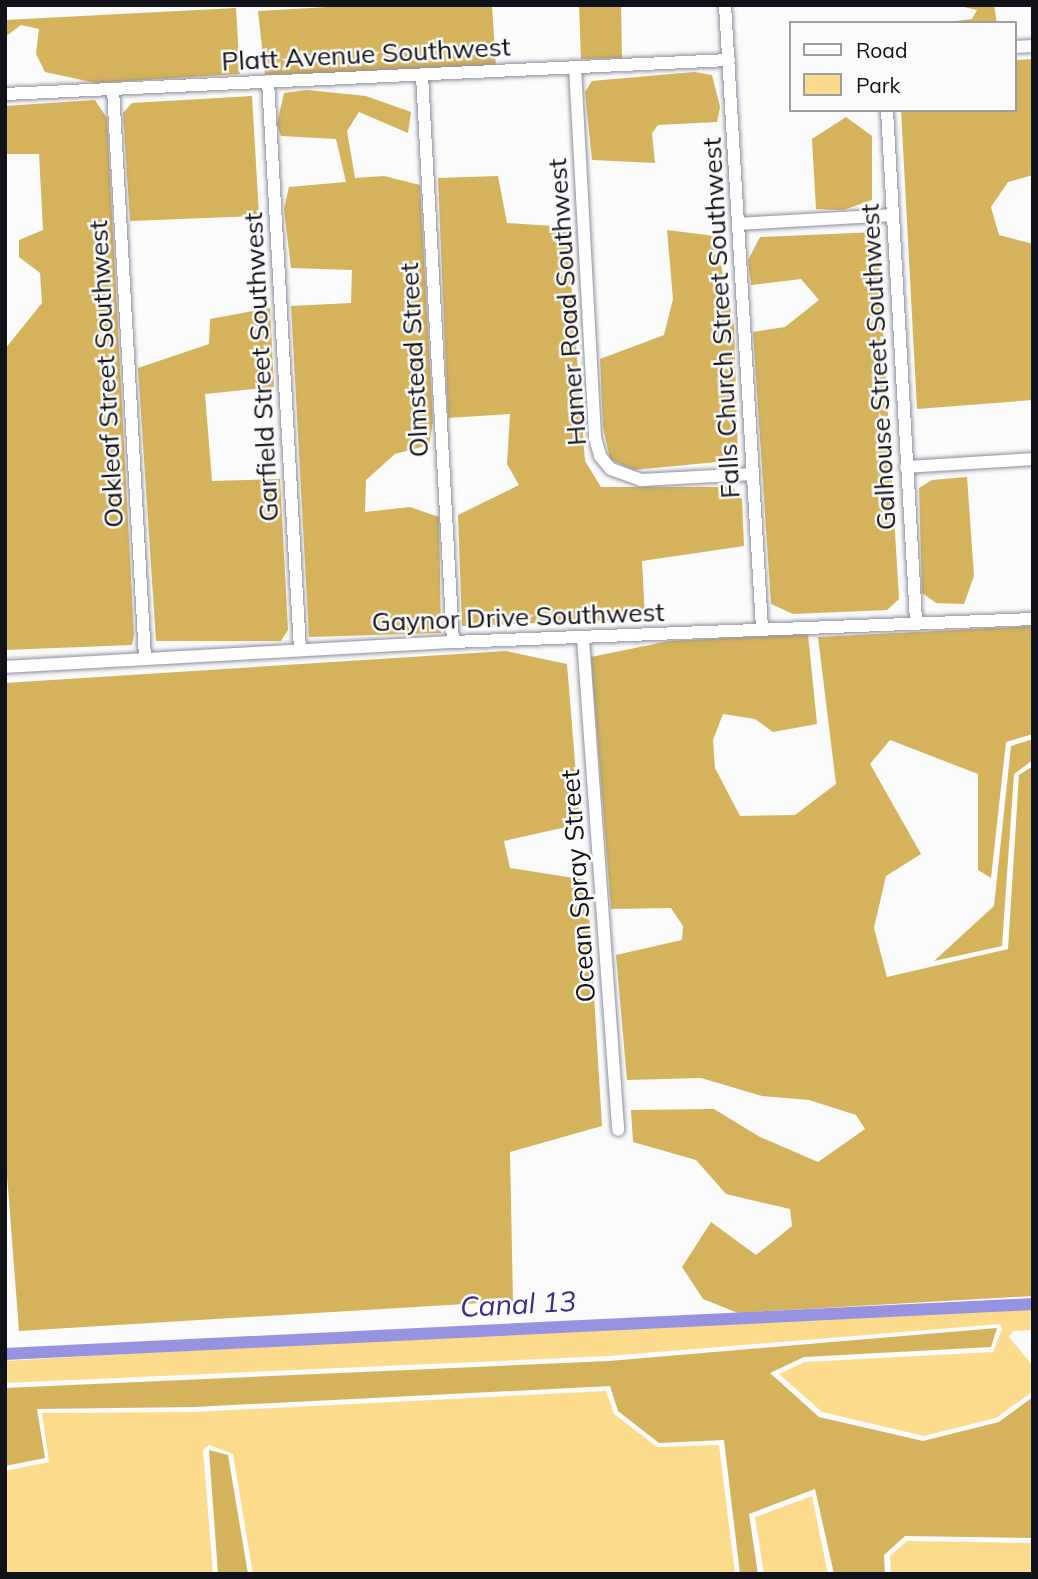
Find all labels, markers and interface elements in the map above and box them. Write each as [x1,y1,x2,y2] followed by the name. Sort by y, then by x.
[790,21,1017,112] legend
[221,31,511,77] street label: Platt Avenue Southwest
[856,37,907,63] text: Road
[856,72,900,98] text: Park
[696,137,746,499] street label: Falls Church Street Southwest
[541,157,593,447] street label: Hamer Road Southwest
[854,203,902,531] street label: Galhouse Street Southwest
[237,212,285,522] street label: Garfield Street Southwest
[82,219,130,529] street label: Oakleaf Street Southwest
[393,262,435,458] street label: Olmstead Street
[371,596,665,638] street label: Gaynor Drive Southwest
[554,768,602,1004] street label: Ocean Spray Street
[459,1284,577,1324] water label: Canal 13

